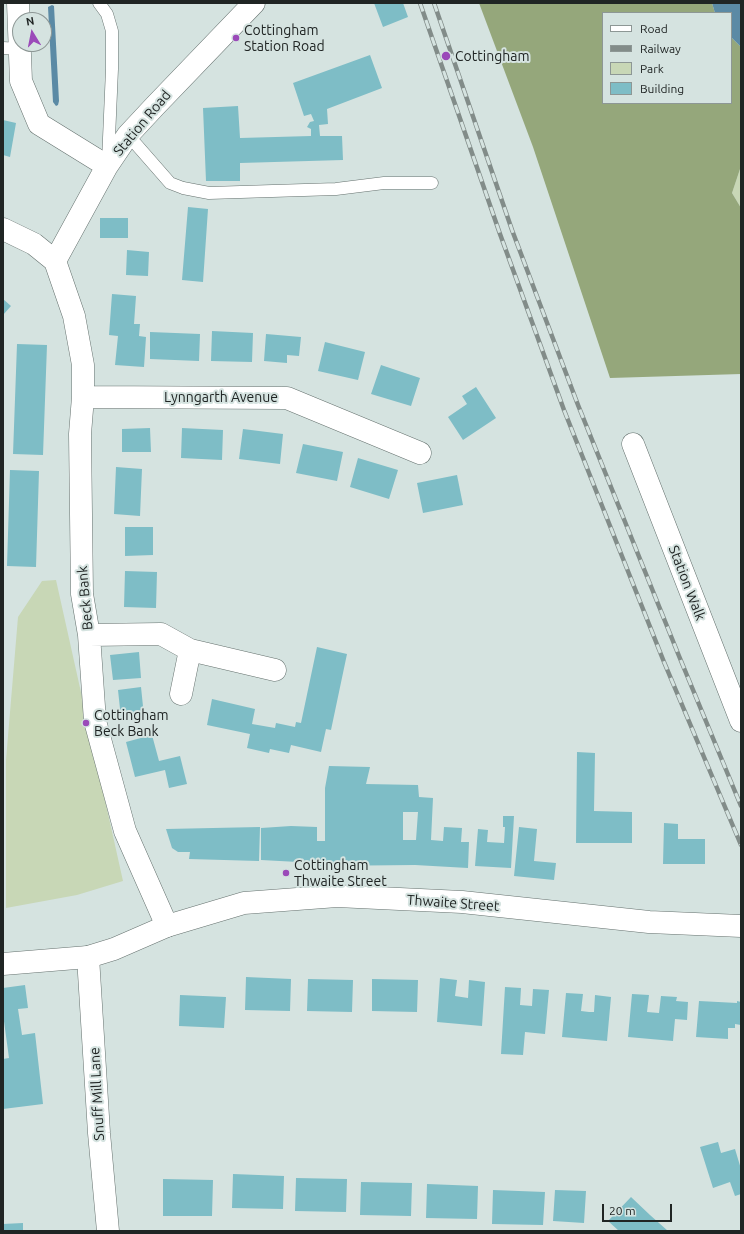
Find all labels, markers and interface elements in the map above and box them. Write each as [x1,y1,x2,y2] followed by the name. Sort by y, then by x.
[12,12,52,52] north arrow
[602,12,732,104] legend
[25,15,35,28] text: N
[244,22,325,54] place label: Cottingham Station Road
[640,22,668,35] text: Road
[231,33,241,43] marker: Cottingham Station Road
[640,42,681,55] text: Railway
[455,48,529,64] place label: Cottingham
[440,50,452,62] marker: Cottingham
[640,62,664,75] text: Park
[640,82,684,95] text: Building
[110,87,174,159] street label: Station Road
[164,389,278,405] street label: Lynngarth Avenue
[665,543,709,623] street label: Station Walk
[74,565,96,631] street label: Beck Bank
[94,707,168,740] place label: Cottingham Beck Bank
[81,718,91,728] marker: Cottingham Beck Bank
[294,857,387,890] place label: Cottingham Thwaite Street
[281,868,291,878] marker: Cottingham Thwaite Street
[406,891,500,915] street label: Thwaite Street
[86,1047,108,1141] street label: Snuff Mill Lane
[604,1196,674,1222] scale bar
[609,1204,636,1217] text: 20 m

